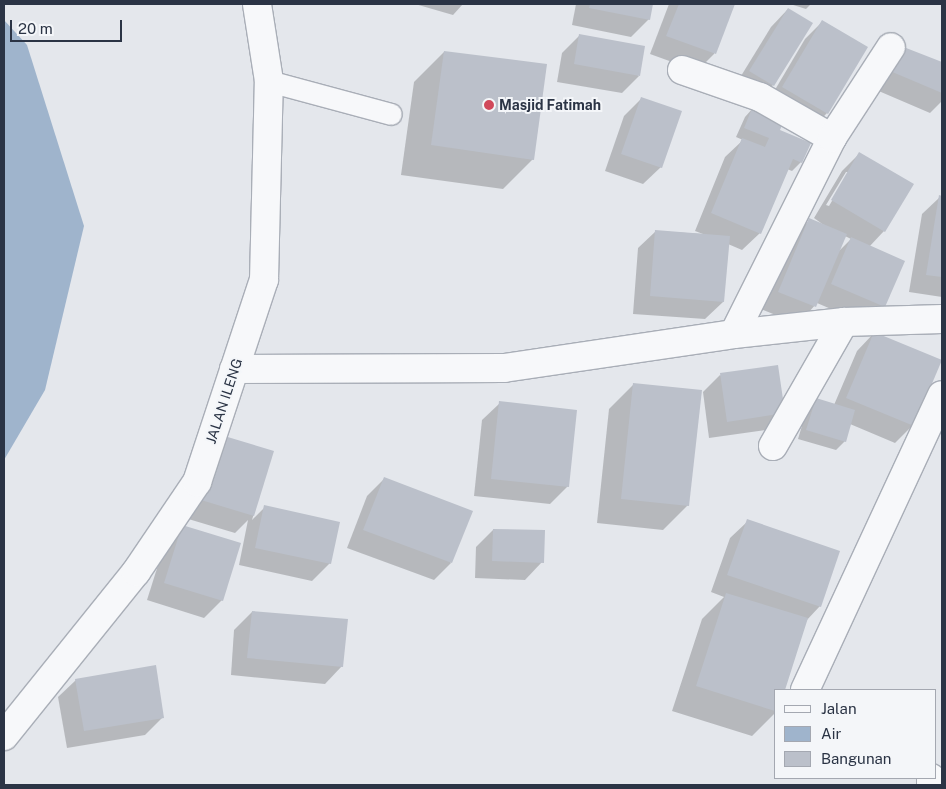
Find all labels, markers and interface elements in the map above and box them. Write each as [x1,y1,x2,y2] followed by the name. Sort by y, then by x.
[12,10,125,42] scale bar
[18,20,53,37] text: 20 m
[499,97,601,113] place label: Masjid Fatimah
[483,99,495,111] marker: Masjid Fatimah
[202,356,246,446] street label: JALAN ILENG
[774,689,936,779] legend
[821,700,857,717] text: Jalan
[821,725,841,742] text: Air
[821,750,892,767] text: Bangunan

